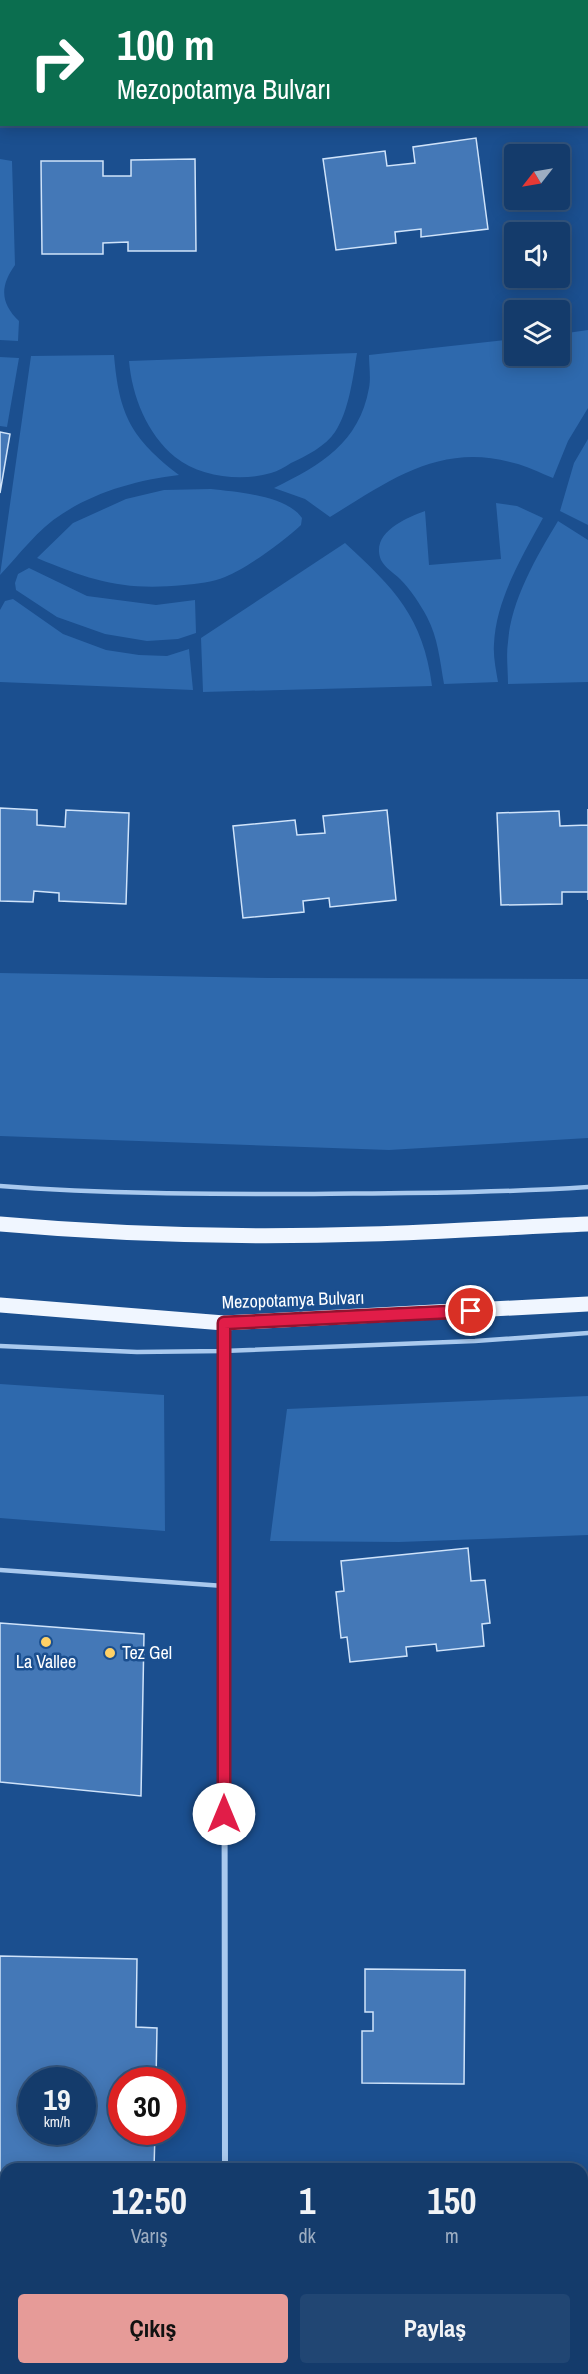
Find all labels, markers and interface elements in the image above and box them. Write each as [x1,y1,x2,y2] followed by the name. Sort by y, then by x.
[117,17,215,73] text: 100 m
[18,24,96,102] icon: right
[117,71,331,107] text: Mezopotamya Bulvarı
[504,144,570,210] north arrow
[504,144,570,366] map controls
[504,222,570,288] button: sound
[504,300,570,366] button: layers
[221,1285,365,1314] street label: Mezopotamya Bulvarı
[445,1285,496,1336] pin
[454,1294,487,1327] icon: arrive
[39,1635,53,1649] marker: La Vallee
[122,1640,172,1665] place label: Tez Gel
[103,1646,117,1660] marker: Tez Gel
[16,1649,76,1674] place label: La Vallee
[192,1782,256,1846] position arrow
[108,2067,186,2145] speed limit sign: 30
[43,2079,71,2119] text: 19
[44,2111,70,2132] text: km/h
[111,2177,187,2225] text: 12:50
[299,2177,315,2225] text: 1
[427,2177,476,2225] text: 150
[131,2222,168,2249] text: Varış
[298,2222,316,2249] text: dk
[445,2222,459,2249] text: m
[18,2294,288,2363] button: Çıkış
[300,2294,570,2363] button: Paylaş

